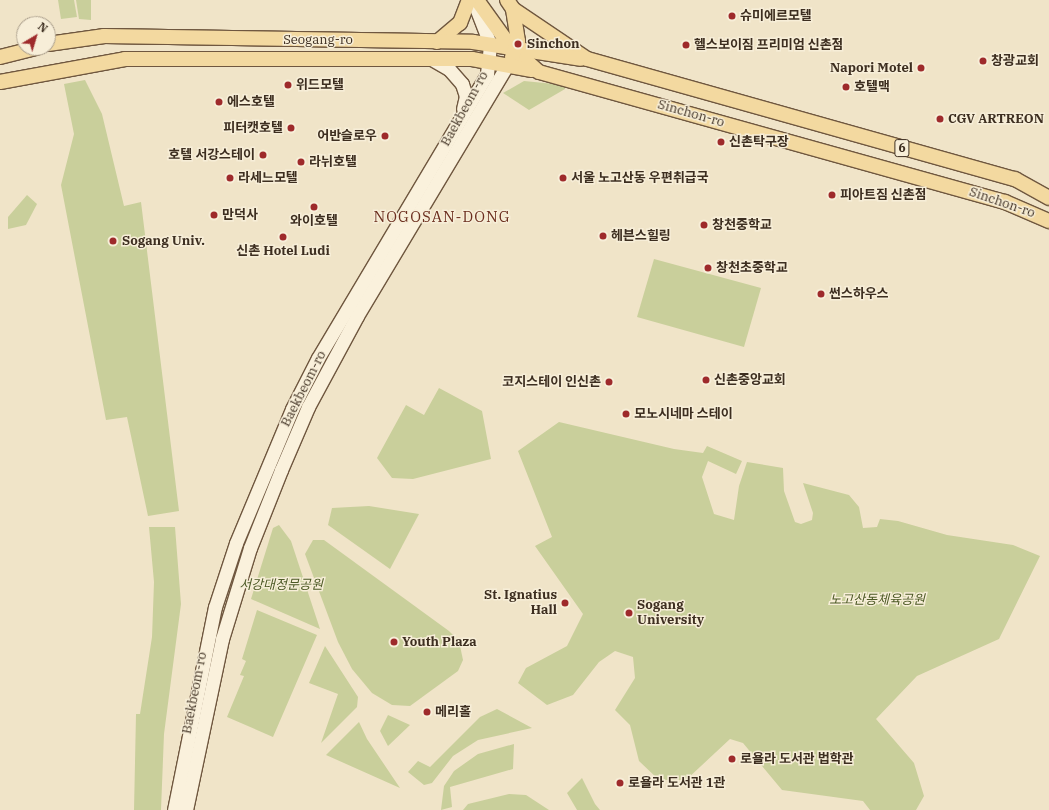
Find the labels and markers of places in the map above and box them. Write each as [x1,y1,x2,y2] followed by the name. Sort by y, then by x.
[740,8,812,24] place label: 슈미에르모텔
[727,11,737,21] marker: 슈미에르모텔
[527,36,580,52] place label: Sinchon
[694,37,844,53] place label: 헬스보이짐 프리미엄 신촌점
[512,38,524,50] marker: Sinchon
[681,40,691,50] marker: 헬스보이짐 프리미엄 신촌점
[991,53,1039,69] place label: 창광교회
[978,56,988,66] marker: 창광교회
[830,60,913,76] place label: Napori Motel
[916,63,926,73] marker: Napori Motel
[296,77,344,93] place label: 위드모텔
[854,79,890,95] place label: 호텔맥
[283,80,293,90] marker: 위드모텔
[841,82,851,92] marker: 호텔맥
[227,94,275,110] place label: 에스호텔
[214,97,224,107] marker: 에스호텔
[948,111,1044,127] place label: CGV ARTREON
[935,114,945,124] marker: CGV ARTREON
[223,120,283,136] place label: 피터캣호텔
[286,123,296,133] marker: 피터캣호텔
[317,128,377,144] place label: 어반슬로우
[380,131,390,141] marker: 어반슬로우
[729,134,789,150] place label: 신촌탁구장
[716,137,726,147] marker: 신촌탁구장
[168,147,255,163] place label: 호텔 서강스테이
[258,150,268,160] marker: 호텔 서강스테이
[309,154,357,170] place label: 라뉘호텔
[296,157,306,167] marker: 라뉘호텔
[238,170,298,186] place label: 라세느모텔
[571,170,709,186] place label: 서울 노고산동 우편취급국
[225,173,235,183] marker: 라세느모텔
[558,173,568,183] marker: 서울 노고산동 우편취급국
[840,187,927,203] place label: 피아트짐 신촌점
[827,190,837,200] marker: 피아트짐 신촌점
[309,202,319,212] marker: 와이호텔
[222,207,258,223] place label: 만덕사
[209,210,219,220] marker: 만덕사
[290,213,338,229] place label: 와이호텔
[712,217,772,233] place label: 창천중학교
[699,220,709,230] marker: 창천중학교
[611,228,671,244] place label: 헤븐스힐링
[598,231,608,241] marker: 헤븐스힐링
[278,232,288,242] marker: 신촌 Hotel Ludi
[122,233,205,249] place label: Sogang Univ.
[107,235,119,247] marker: Sogang Univ.
[236,243,330,259] place label: 신촌 Hotel Ludi
[716,260,788,276] place label: 창천초중학교
[703,263,713,273] marker: 창천초중학교
[829,286,889,302] place label: 썬스하우스
[816,289,826,299] marker: 썬스하우스
[714,372,786,388] place label: 신촌중앙교회
[502,374,601,390] place label: 코지스테이 인신촌
[701,375,711,385] marker: 신촌중앙교회
[604,377,614,387] marker: 코지스테이 인신촌
[634,406,733,422] place label: 모노시네마 스테이
[621,409,631,419] marker: 모노시네마 스테이
[484,588,557,619] place label: St. Ignatius Hall
[560,598,570,608] marker: St. Ignatius Hall
[637,598,704,629] place label: Sogang University
[624,608,634,618] marker: Sogang University
[402,634,477,650] place label: Youth Plaza
[389,637,399,647] marker: Youth Plaza
[435,704,471,720] place label: 메리홀
[422,707,432,717] marker: 메리홀
[740,751,854,767] place label: 로욜라 도서관 법학관
[727,754,737,764] marker: 로욜라 도서관 법학관
[628,775,726,791] place label: 로욜라 도서관 1관
[615,778,625,788] marker: 로욜라 도서관 1관

